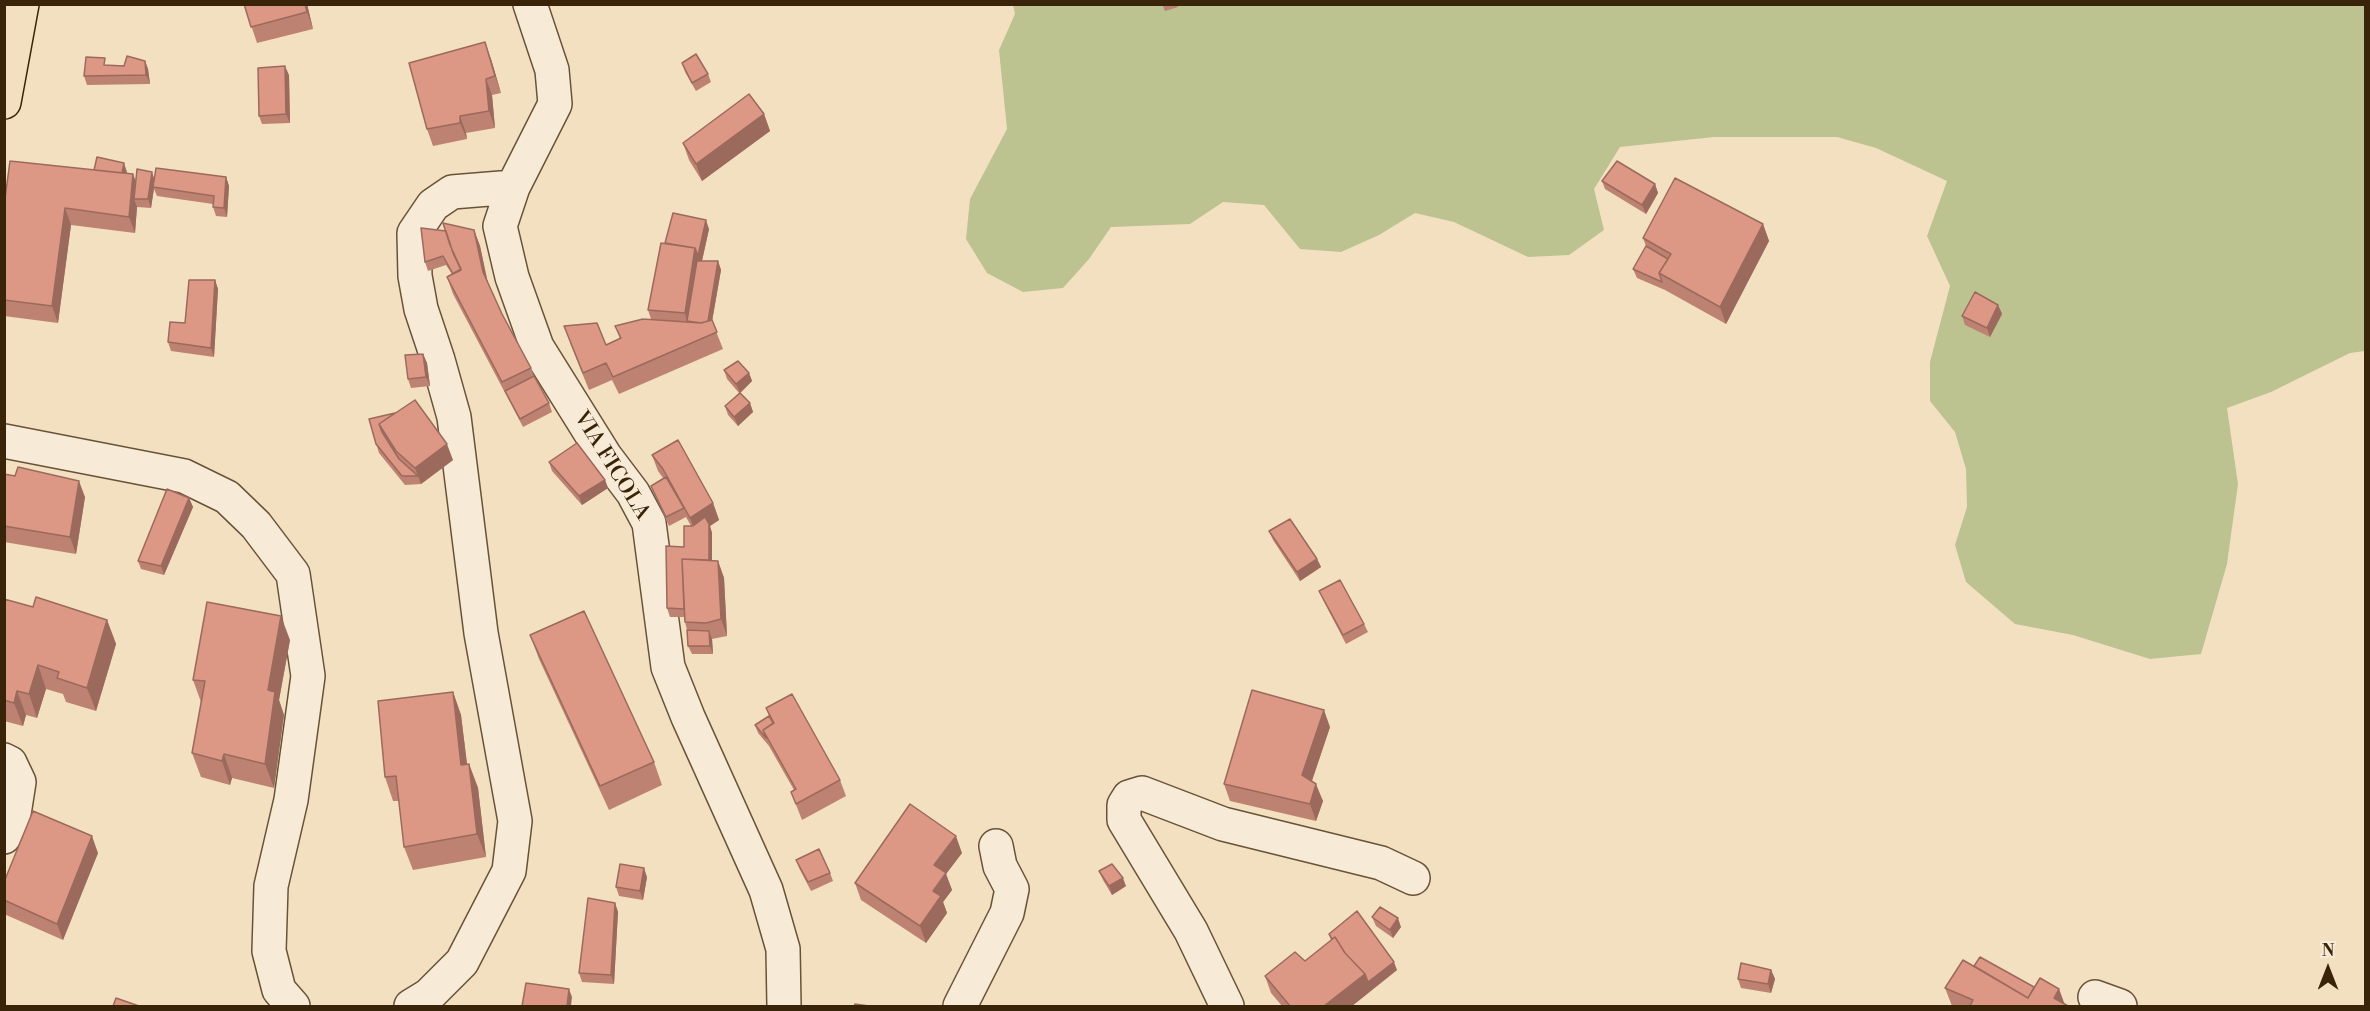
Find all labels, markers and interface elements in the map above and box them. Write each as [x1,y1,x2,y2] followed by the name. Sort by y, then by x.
[568,407,654,525] street label: VIA FICOLA
[2298,939,2358,999] north arrow
[2322,941,2334,961] text: N

